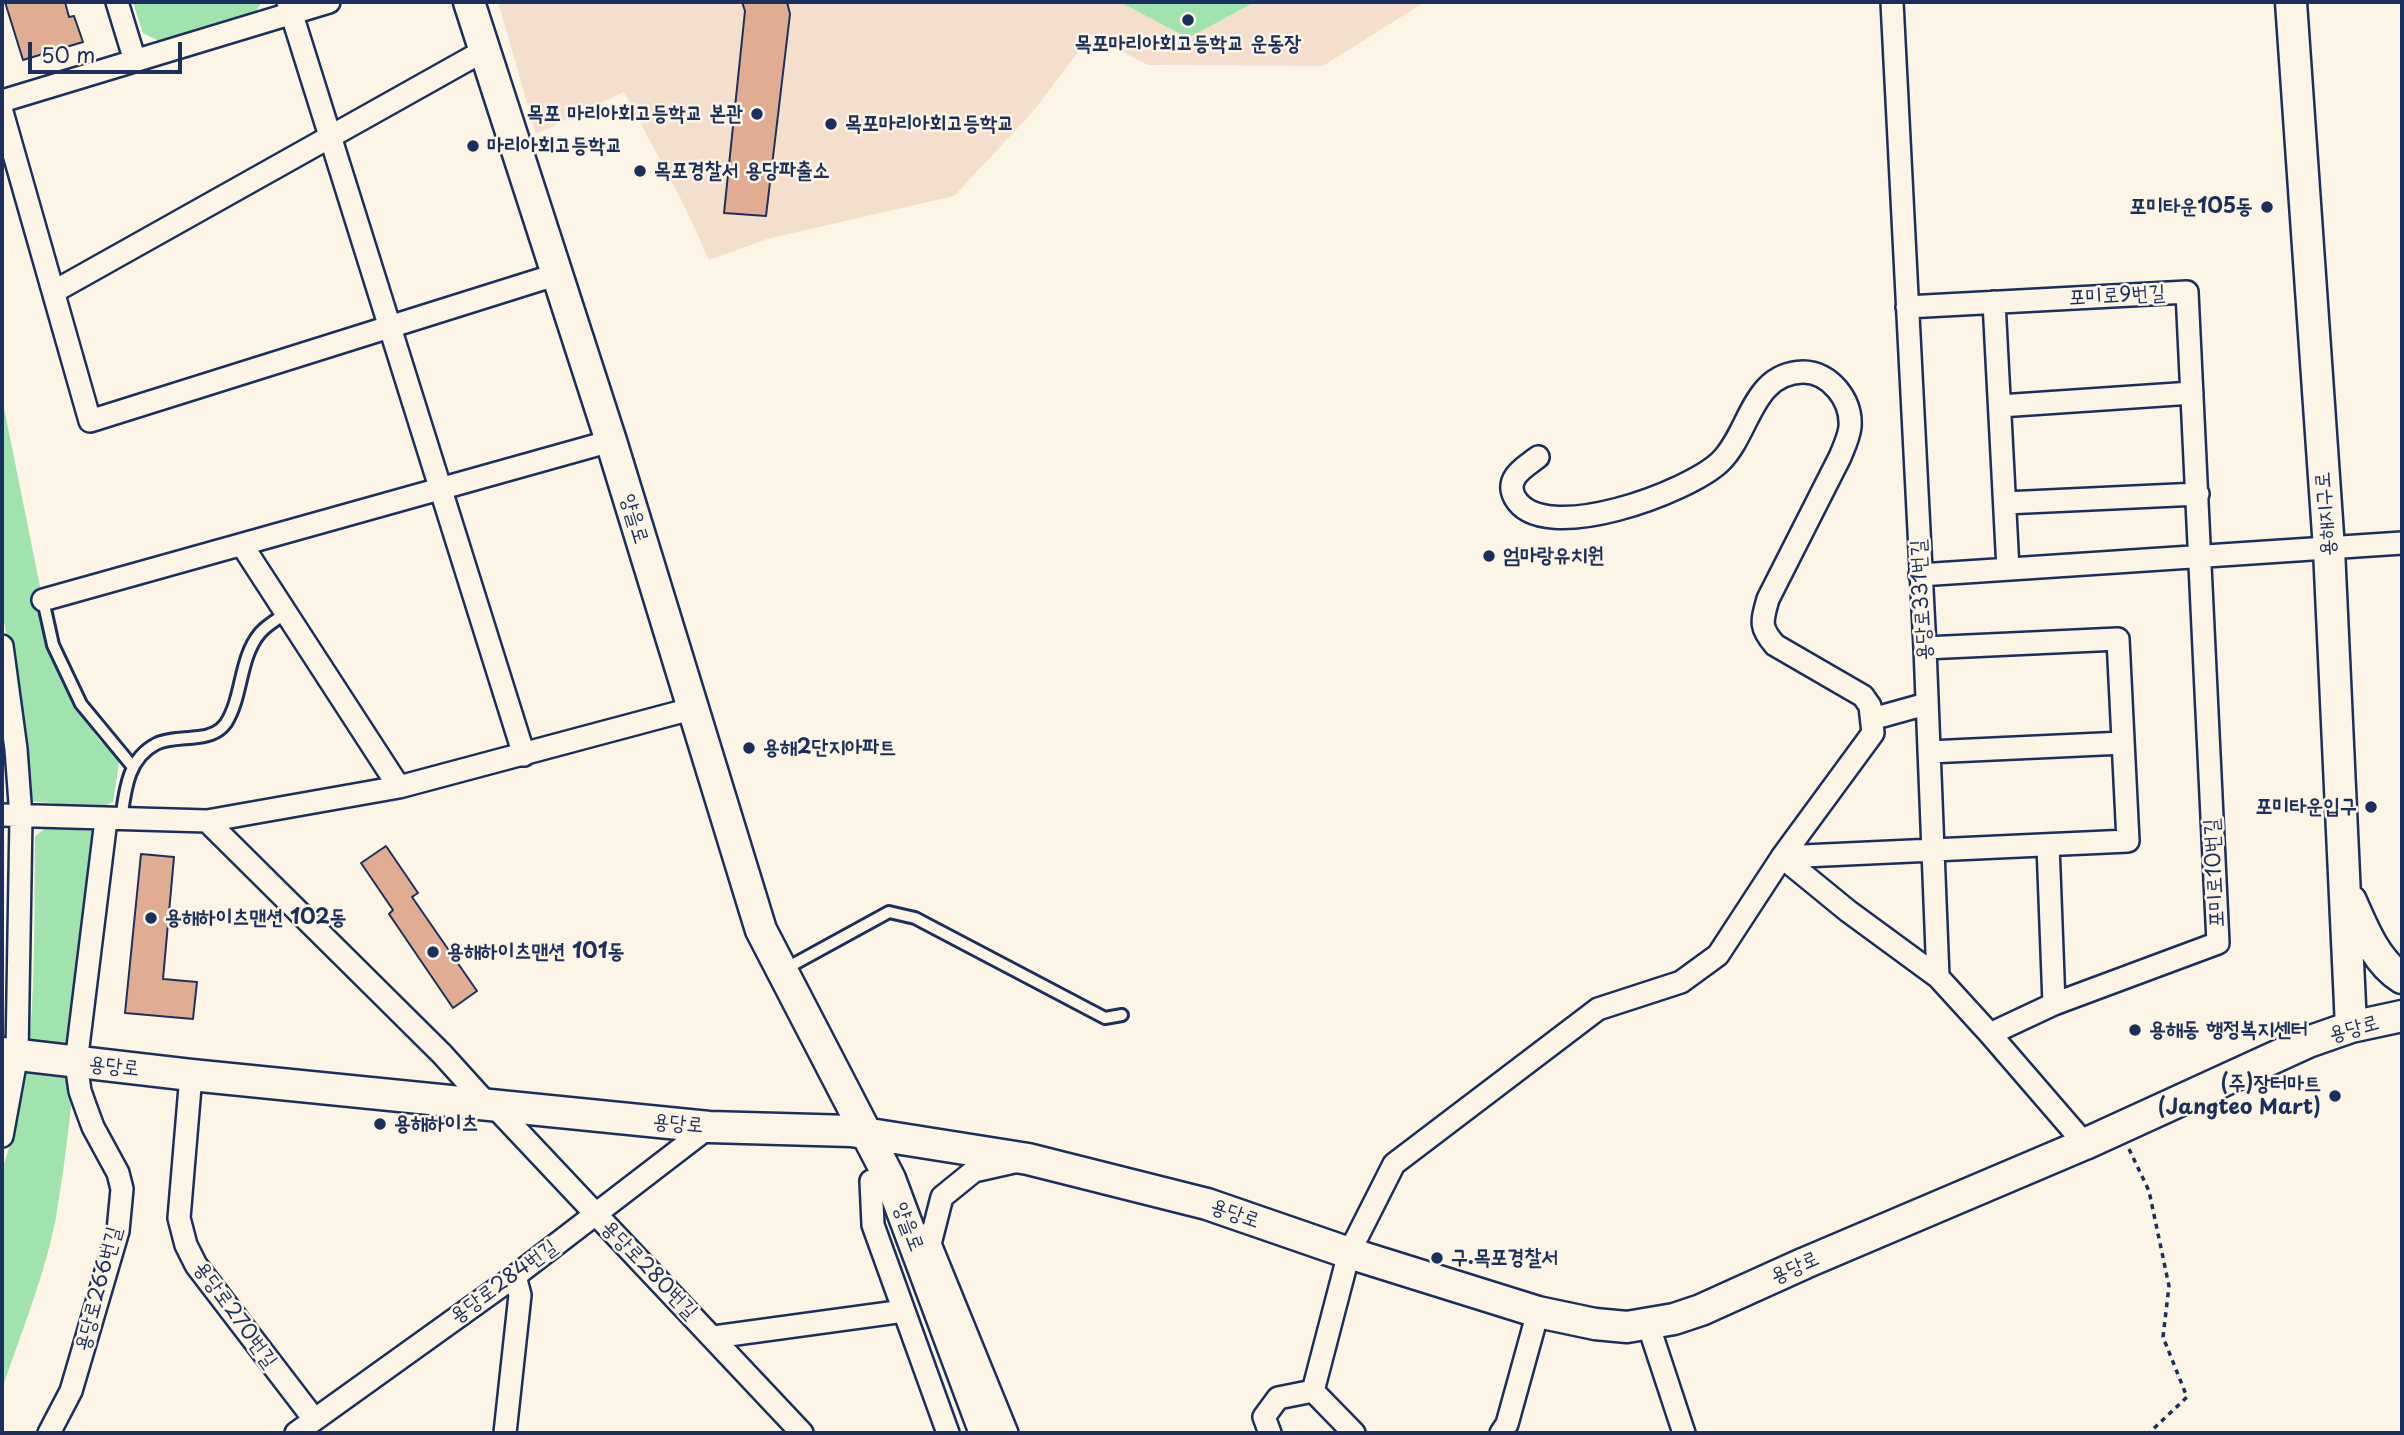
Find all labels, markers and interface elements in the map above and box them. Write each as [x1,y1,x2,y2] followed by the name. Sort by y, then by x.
[1180,12,1196,28] marker: 목포마리아회고등학교 운동장
[32,28,186,72] scale bar
[1075,31,1301,57] place label: 목포마리아회고등학교 운동장
[41,38,95,70] text: 50 m
[527,101,743,127] place label: 목포 마리아회고등학교 본관
[749,106,765,122] marker: 목포 마리아회고등학교 본관
[845,111,1014,137] place label: 목포마리아회고등학교
[823,116,839,132] marker: 목포마리아회고등학교
[487,133,622,159] place label: 마리아회고등학교
[465,138,481,154] marker: 마리아회고등학교
[654,158,830,184] place label: 목포경찰서 용당파출소
[632,163,648,179] marker: 목포경찰서 용당파출소
[2130,194,2253,220] place label: 포미타운105동
[2259,199,2275,215] marker: 포미타운105동
[2068,281,2166,311] street label: 포미로9번길
[2310,471,2342,557] street label: 용해지구로
[615,491,653,547] street label: 양을로
[1906,539,1938,661] street label: 용당로331번길
[1503,543,1604,569] place label: 엄마랑유치원
[1481,548,1497,564] marker: 엄마랑유치원
[763,735,896,761] place label: 용해2단지아파트
[741,740,757,756] marker: 용해2단지아파트
[2256,794,2357,820] place label: 포미타운입구
[2363,799,2379,815] marker: 포미타운입구
[2200,818,2230,928] street label: 포미로10번길
[165,905,347,931] place label: 용해하이츠맨션 102동
[143,910,159,926] marker: 용해하이츠맨션 102동
[447,939,625,965] place label: 용해하이츠맨션 101동
[425,944,441,960] marker: 용해하이츠맨션 101동
[2326,1010,2382,1048] street label: 용당로
[2149,1017,2308,1043] place label: 용해동 행정복지센터
[2127,1022,2143,1038] marker: 용해동 행정복지센터
[87,1052,141,1082] street label: 용당로
[2158,1071,2321,1121] place label: (주)장터마트 (Jangteo Mart)
[2327,1088,2343,1104] marker: (주)장터마트 (Jangteo Mart)
[652,1109,704,1139] street label: 용당로
[394,1111,478,1137] place label: 용해하이츠
[372,1116,388,1132] marker: 용해하이츠
[1207,1194,1263,1234] street label: 용당로
[887,1199,929,1255] street label: 양을로
[596,1215,702,1325] street label: 용당로280번길
[70,1224,128,1354] street label: 용당로266번길
[445,1235,563,1329] street label: 용당로284번길
[1451,1245,1558,1271] place label: 구.목포경찰서
[1767,1246,1823,1290] street label: 용당로
[1429,1250,1445,1266] marker: 구.목포경찰서
[188,1257,282,1373] street label: 용당로270번길

